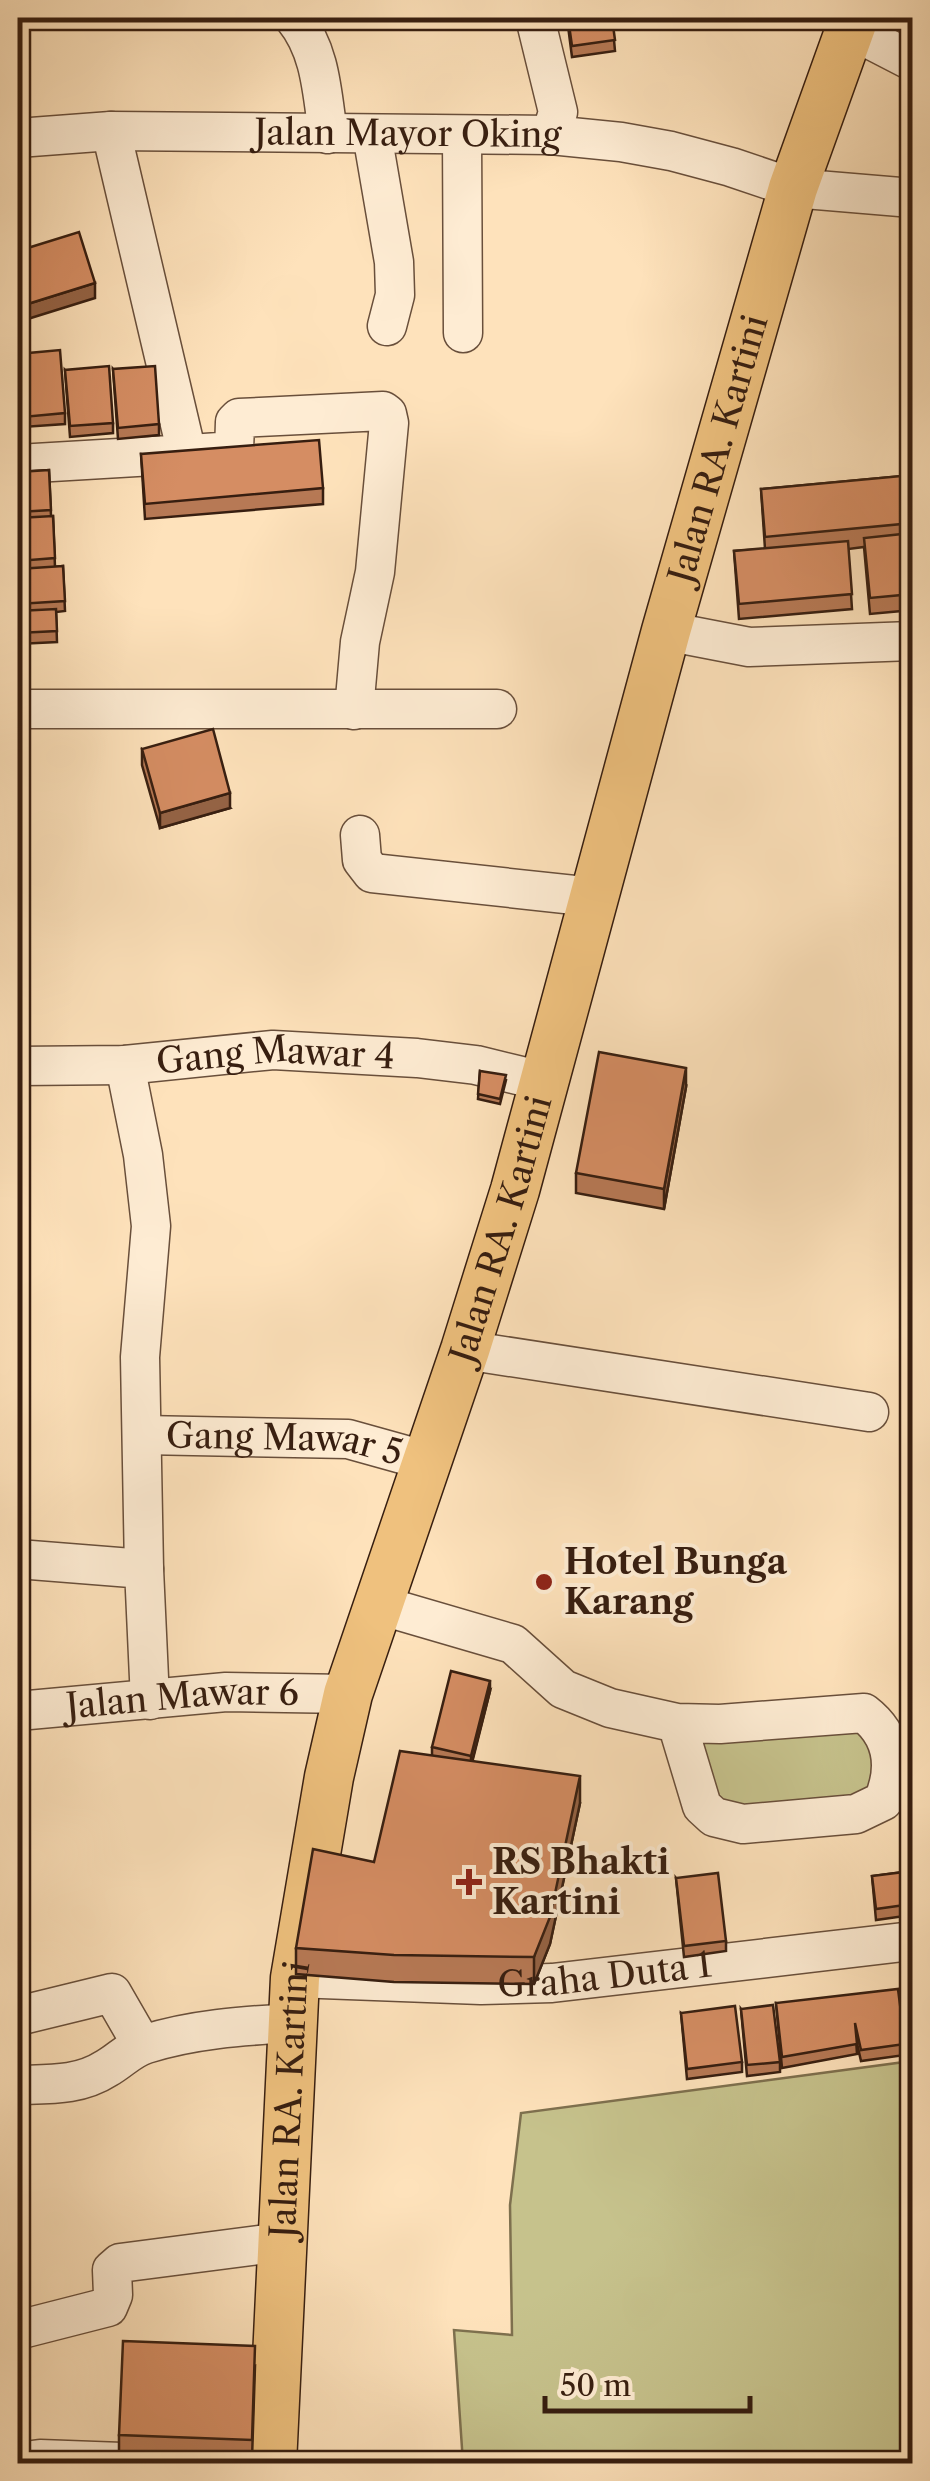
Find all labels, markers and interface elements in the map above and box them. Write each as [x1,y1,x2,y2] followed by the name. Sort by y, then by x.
[249,110,564,157] street label: Jalan Mayor Oking
[658,310,777,592] street label: Jalan RA. Kartini
[154,1027,396,1083] street label: Gang Mawar 4
[439,1091,561,1373] street label: Jalan RA. Kartini
[166,1413,408,1474] street label: Gang Mawar 5
[564,1540,788,1623] place label: Hotel Bunga Karang
[533,1571,555,1593] marker: Hotel Bunga Karang
[59,1669,299,1728] street label: Jalan Mawar 6
[492,1840,669,1923] place label: RS Bhakti Kartini
[456,1869,482,1895] marker: RS Bhakti Kartini
[497,1943,714,2006] street label: Graha Duta 1
[261,1958,319,2244] street label: Jalan RA. Kartini
[545,2351,750,2413] scale bar
[560,2367,631,2404] text: 50 m

